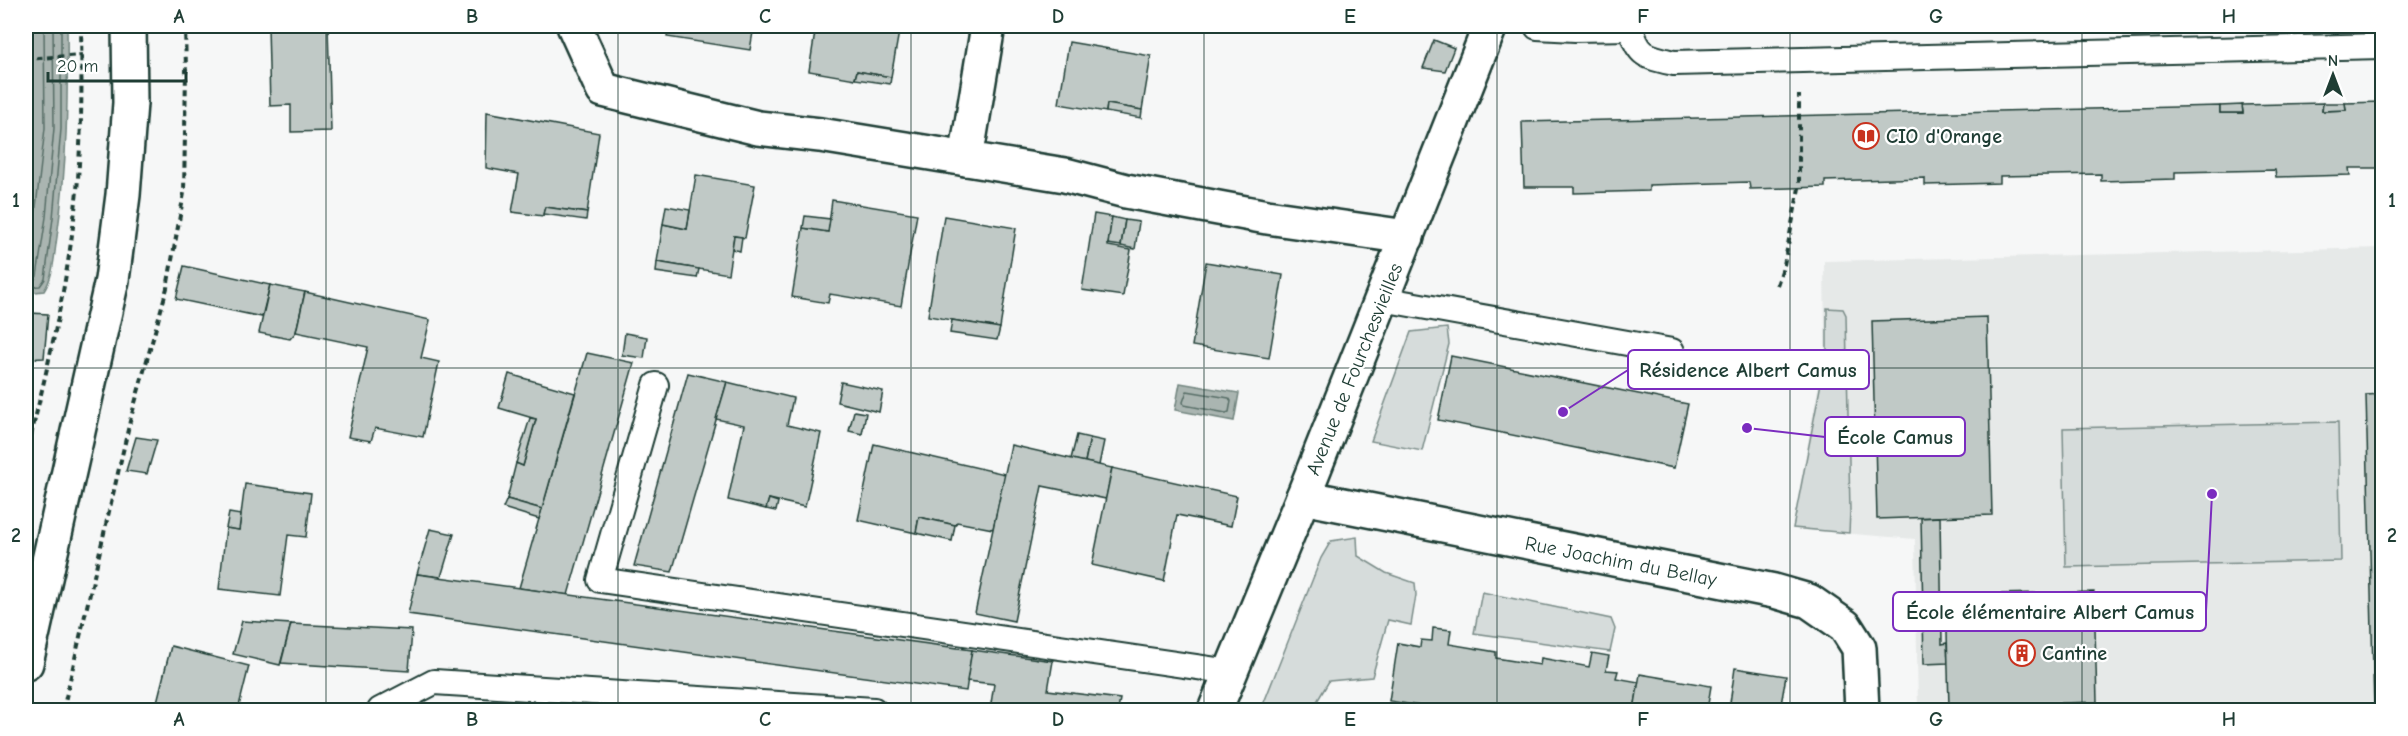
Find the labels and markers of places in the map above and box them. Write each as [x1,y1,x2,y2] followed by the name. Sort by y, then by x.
[1851,121,1881,151] library icon: CIO d'Orange
[1886,125,2002,148] place label: CIO d'Orange
[1628,350,1869,389] callout: Résidence Albert Camus
[1825,417,1965,456] callout: École Camus
[1893,592,2206,631] callout: École élémentaire Albert Camus
[2007,638,2037,668] building icon: Cantine
[2042,642,2107,665] place label: Cantine

